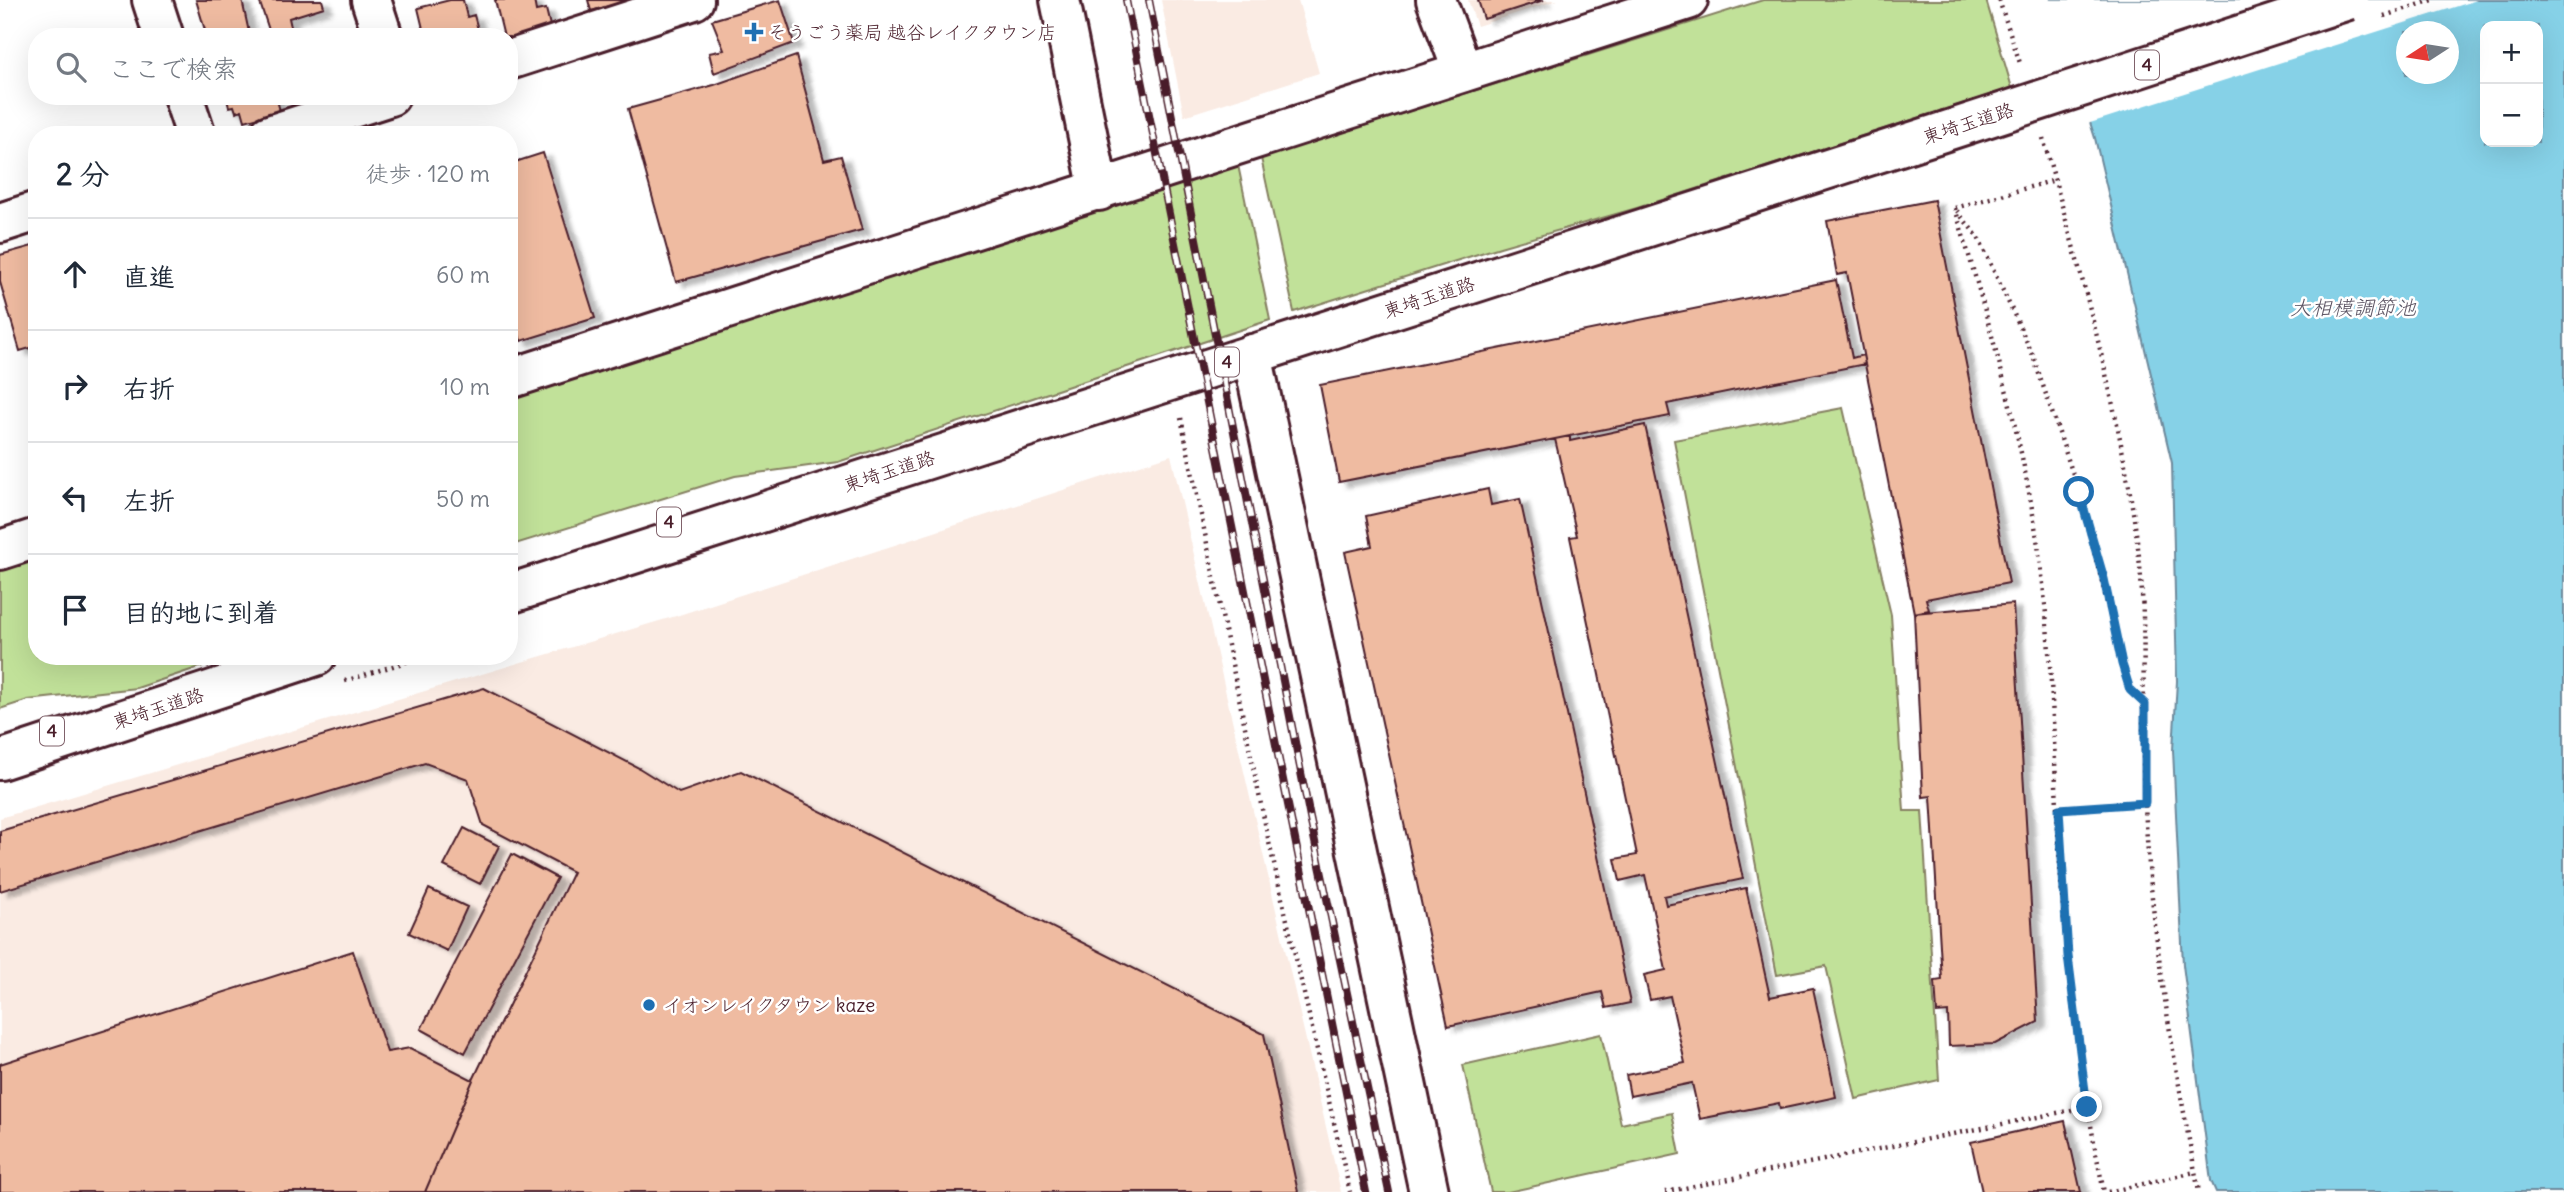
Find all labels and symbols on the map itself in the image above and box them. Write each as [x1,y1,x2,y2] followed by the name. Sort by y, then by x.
[768,20,1056,44] place label: そうごう薬局 越谷レイクタウン店
[2396,21,2459,84] north arrow
[746,24,762,40] marker: そうごう薬局 越谷レイクタウン店
[2135,51,2159,80] road number: 4
[1919,97,2017,149] street label: 東埼玉道路
[1380,271,1478,323] street label: 東埼玉道路
[2290,294,2417,321] water label: 大相模調節池
[1215,348,1239,376] road number: 4
[840,445,938,497] street label: 東埼玉道路
[2063,476,2094,507] route start
[657,508,681,536] road number: 4
[109,682,207,734] street label: 東埼玉道路
[40,716,64,746] road number: 4
[663,993,875,1017] place label: イオンレイクタウン kaze
[641,997,657,1013] marker: イオンレイクタウン kaze
[2071,1091,2102,1122] route end

